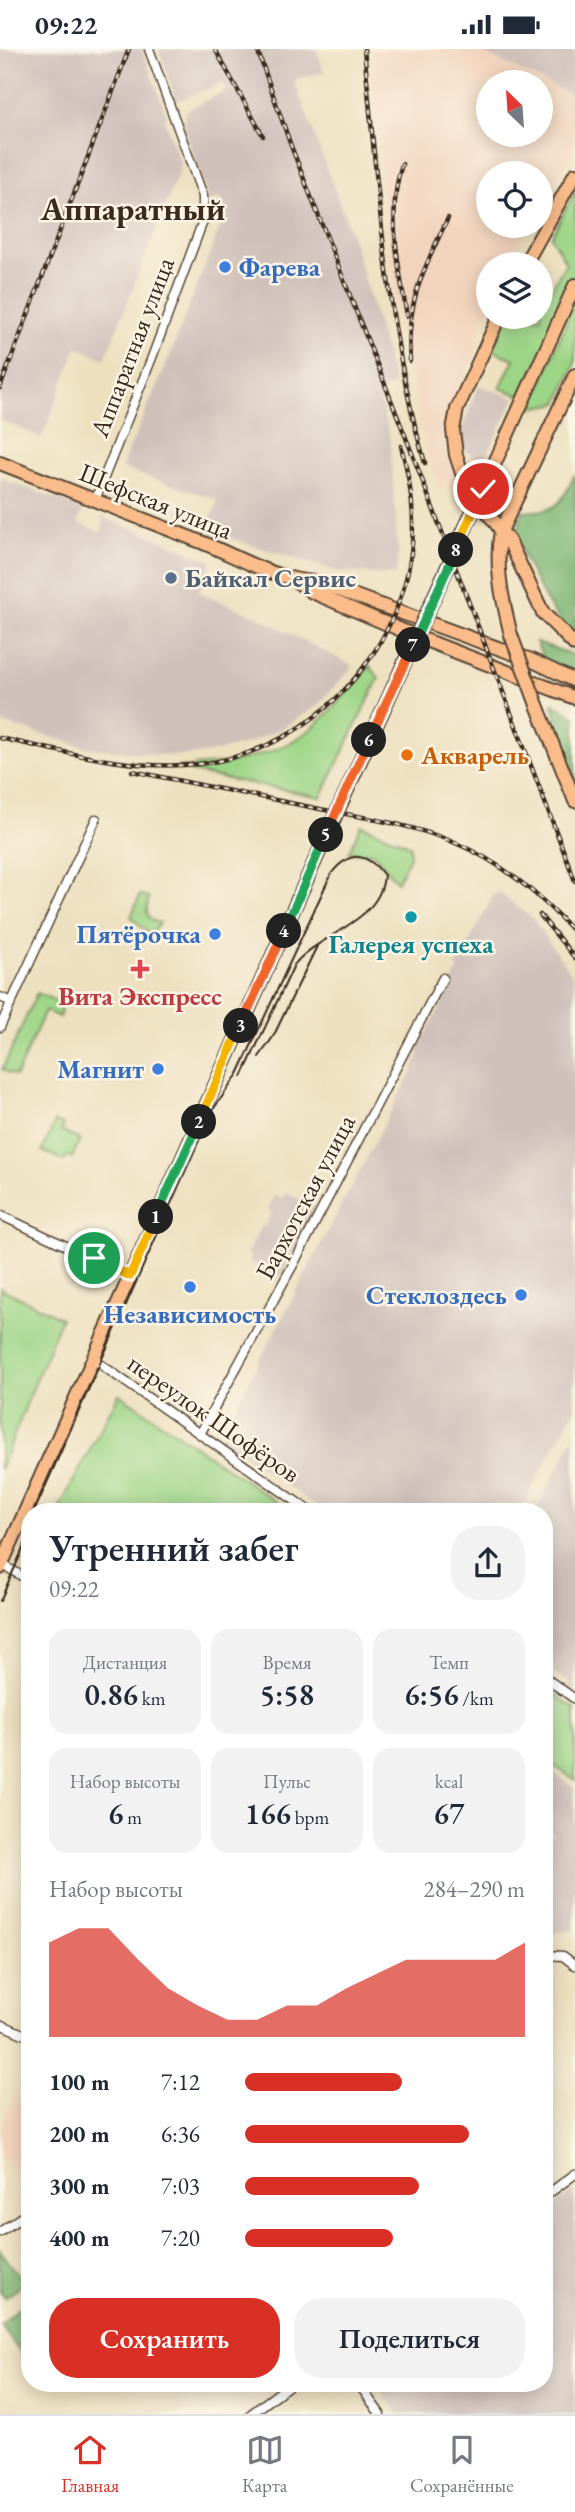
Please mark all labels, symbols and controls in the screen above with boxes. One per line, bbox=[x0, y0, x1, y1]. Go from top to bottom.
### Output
text: 09:22 bbox=[35, 8, 97, 42]
north arrow bbox=[476, 70, 553, 147]
map controls bbox=[476, 70, 553, 329]
button: locate bbox=[476, 161, 553, 238]
district label: Аппаратный bbox=[40, 187, 225, 230]
place label: Фарева bbox=[239, 250, 321, 284]
street label: Аппаратная улица bbox=[82, 252, 182, 443]
button: layers bbox=[476, 252, 553, 329]
marker: Фарева bbox=[217, 259, 233, 275]
street label: Шефская улица bbox=[74, 455, 238, 547]
pin bbox=[453, 459, 513, 519]
icon: check bbox=[464, 470, 502, 508]
pin: 8 bbox=[438, 533, 474, 567]
text: 8 bbox=[450, 537, 461, 562]
place label: Байкал Сервис bbox=[185, 561, 356, 595]
marker: Байкал Сервис bbox=[163, 570, 179, 586]
pin: 7 bbox=[396, 627, 430, 663]
text: 7 bbox=[407, 632, 418, 657]
pin: 6 bbox=[352, 723, 386, 757]
text: 6 bbox=[363, 727, 374, 752]
place label: Акварель bbox=[420, 738, 529, 772]
marker: Акварель bbox=[399, 747, 415, 763]
pin: 5 bbox=[308, 817, 344, 853]
text: 5 bbox=[320, 822, 331, 847]
marker: Галерея успеха bbox=[403, 909, 419, 925]
pin: 4 bbox=[266, 913, 302, 949]
place label: Пятёрочка bbox=[77, 917, 202, 951]
text: 4 bbox=[278, 918, 289, 943]
marker: Пятёрочка bbox=[207, 926, 223, 942]
place label: Галерея успеха bbox=[328, 927, 494, 961]
marker: Вита Экспресс bbox=[132, 961, 148, 977]
place label: Вита Экспресс bbox=[58, 979, 222, 1013]
pin: 3 bbox=[224, 1009, 258, 1044]
text: 3 bbox=[235, 1013, 246, 1038]
place label: Магнит bbox=[57, 1052, 144, 1086]
marker: Магнит bbox=[150, 1061, 166, 1077]
pin: 2 bbox=[182, 1105, 216, 1139]
street label: Бархотская улица bbox=[247, 1108, 363, 1286]
text: 2 bbox=[193, 1109, 204, 1134]
pin: 1 bbox=[138, 1199, 174, 1235]
text: 1 bbox=[150, 1204, 161, 1229]
pin bbox=[64, 1228, 124, 1288]
icon: arrive bbox=[75, 1239, 113, 1277]
place label: Стеклоздесь bbox=[366, 1278, 507, 1312]
marker: Независимость bbox=[182, 1279, 198, 1295]
marker: Стеклоздесь bbox=[513, 1287, 529, 1303]
place label: Независимость bbox=[104, 1297, 276, 1331]
street label: переулок Шофёров bbox=[121, 1346, 307, 1490]
text: Утренний забег bbox=[49, 1523, 299, 1572]
button: share bbox=[451, 1526, 525, 1600]
text: 09:22 bbox=[49, 1574, 99, 1604]
text: Дистанция bbox=[83, 1650, 167, 1675]
text: Время bbox=[263, 1650, 311, 1675]
text: Темп bbox=[429, 1650, 469, 1675]
text: 0.86 bbox=[85, 1675, 138, 1714]
text: 5:58 bbox=[260, 1675, 314, 1714]
text: 6:56 bbox=[404, 1675, 459, 1714]
text: km bbox=[138, 1686, 165, 1711]
text: /km bbox=[459, 1686, 494, 1711]
text: Набор высоты bbox=[70, 1769, 180, 1794]
text: Пульс bbox=[263, 1769, 311, 1794]
text: kcal bbox=[435, 1769, 463, 1794]
text: 6 bbox=[108, 1794, 123, 1833]
text: 166 bbox=[245, 1794, 291, 1833]
text: 67 bbox=[434, 1794, 464, 1833]
text: m bbox=[123, 1805, 142, 1830]
text: bpm bbox=[291, 1805, 329, 1830]
text: Набор высоты bbox=[49, 1874, 183, 1904]
text: 284–290 m bbox=[424, 1874, 525, 1904]
text: 100 m bbox=[49, 2067, 110, 2097]
text: 7:12 bbox=[161, 2067, 200, 2097]
text: 200 m bbox=[49, 2119, 110, 2149]
text: 6:36 bbox=[161, 2119, 200, 2149]
text: 300 m bbox=[49, 2171, 110, 2201]
text: 7:03 bbox=[161, 2171, 200, 2201]
text: 400 m bbox=[49, 2223, 110, 2253]
text: 7:20 bbox=[161, 2223, 200, 2253]
button: Сохранить bbox=[49, 2298, 280, 2378]
button: Поделиться bbox=[294, 2298, 525, 2378]
tab: Главная bbox=[61, 2431, 119, 2498]
tab: Карта bbox=[242, 2431, 287, 2498]
tab: Сохранённые bbox=[410, 2431, 514, 2498]

